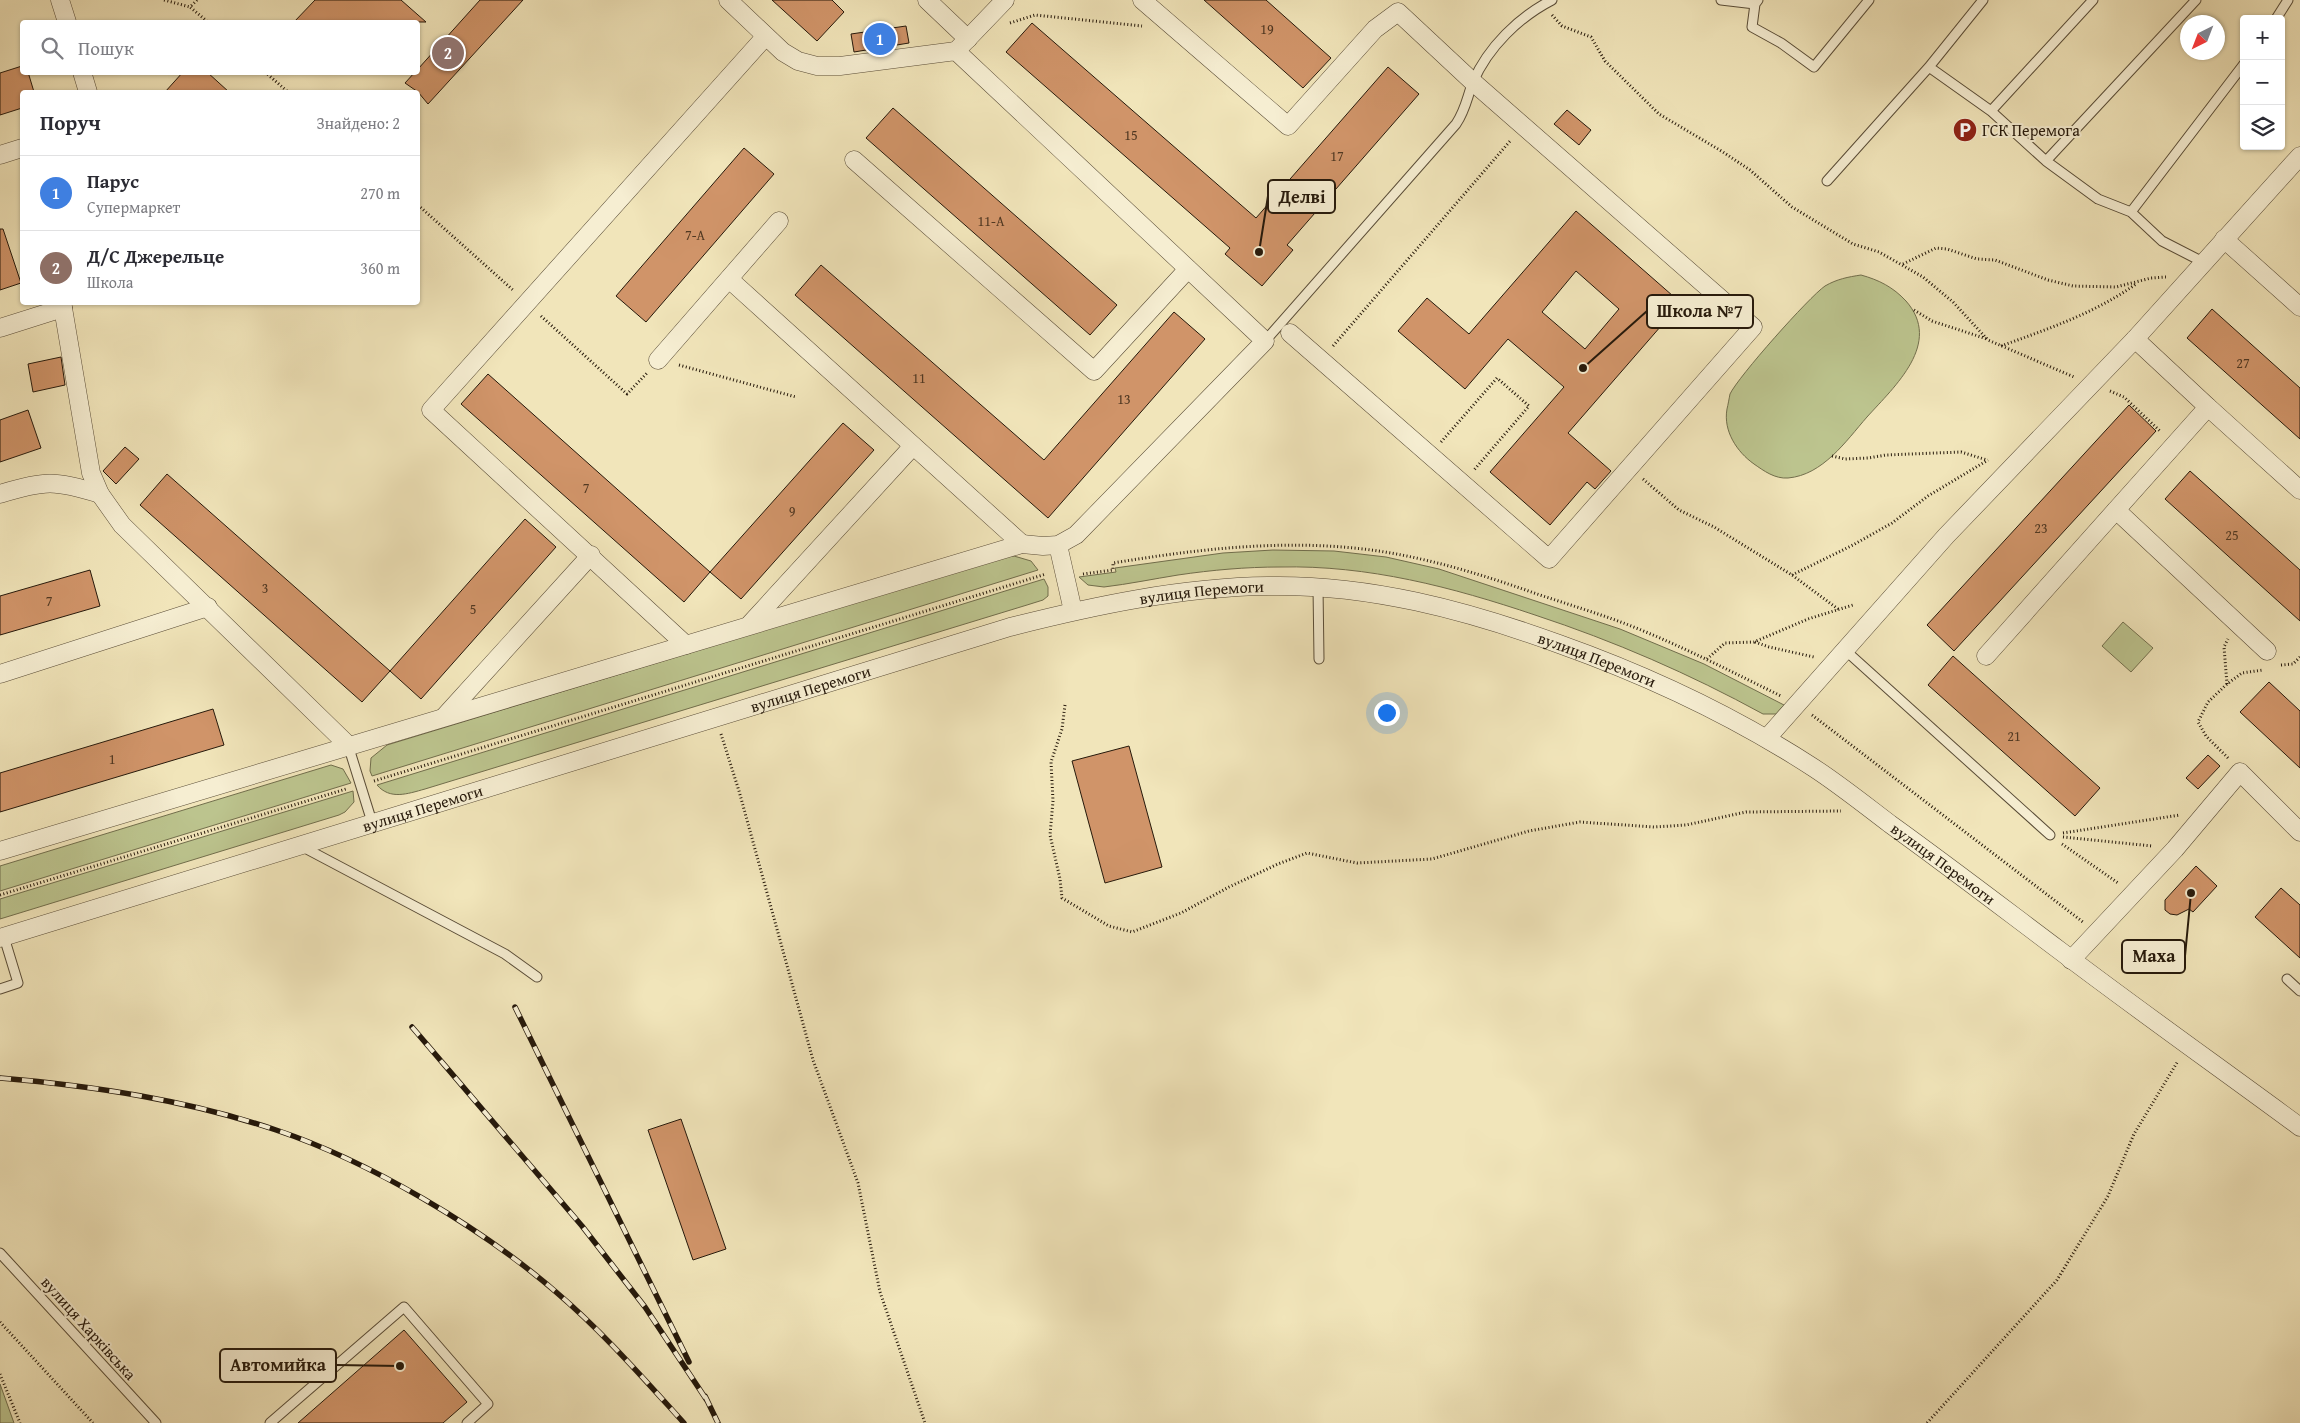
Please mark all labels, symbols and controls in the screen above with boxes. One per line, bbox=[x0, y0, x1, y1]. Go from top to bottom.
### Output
north arrow bbox=[2180, 15, 2225, 60]
map controls bbox=[2240, 15, 2285, 150]
button: + bbox=[2240, 15, 2285, 60]
house number: 19 bbox=[1260, 19, 1274, 39]
search box bbox=[20, 20, 420, 75]
pin: 1 bbox=[864, 20, 896, 58]
icon: search bbox=[38, 34, 66, 62]
text: Пошук bbox=[78, 34, 134, 62]
pin: 2 bbox=[432, 34, 464, 72]
button: − bbox=[2240, 60, 2285, 105]
button: layers bbox=[2240, 105, 2285, 150]
text: Поруч bbox=[40, 107, 101, 138]
text: Знайдено: 2 bbox=[317, 111, 400, 135]
parking icon: ГСК Перемога bbox=[1952, 117, 1978, 143]
place label: ГСК Перемога bbox=[1982, 118, 2080, 142]
house number: 15 bbox=[1124, 125, 1138, 145]
house number: 17 bbox=[1330, 146, 1344, 166]
text: Парус bbox=[87, 167, 139, 195]
callout: Делві bbox=[1268, 180, 1335, 213]
text: 1 bbox=[52, 181, 60, 205]
text: 270 m bbox=[360, 181, 400, 205]
text: Делві bbox=[1278, 183, 1326, 210]
text: Супермаркет bbox=[87, 195, 180, 219]
house number: 11-А bbox=[978, 211, 1005, 231]
house number: 7-А bbox=[685, 225, 706, 245]
text: Д/С Джерельце bbox=[87, 242, 224, 270]
text: 2 bbox=[52, 256, 60, 280]
text: 360 m bbox=[360, 256, 400, 280]
text: Школа bbox=[87, 270, 133, 294]
callout: Школа №7 bbox=[1647, 295, 1753, 328]
text: Школа №7 bbox=[1657, 297, 1743, 324]
house number: 27 bbox=[2236, 353, 2250, 373]
house number: 11 bbox=[912, 368, 926, 388]
house number: 13 bbox=[1117, 389, 1131, 409]
house number: 7 bbox=[583, 478, 590, 498]
house number: 9 bbox=[789, 501, 796, 521]
house number: 23 bbox=[2034, 518, 2048, 538]
house number: 25 bbox=[2225, 525, 2239, 545]
street label: вулиця Перемоги bbox=[1138, 574, 1265, 610]
house number: 3 bbox=[262, 578, 268, 598]
house number: 7 bbox=[46, 591, 53, 611]
house number: 5 bbox=[470, 599, 476, 619]
street label: вулиця Перемоги bbox=[1535, 625, 1660, 693]
street label: вулиця Перемоги bbox=[747, 658, 874, 718]
your location bbox=[1374, 700, 1400, 726]
house number: 21 bbox=[2007, 726, 2021, 746]
house number: 1 bbox=[109, 749, 115, 769]
street label: вулиця Перемоги bbox=[359, 778, 486, 838]
street label: вулиця Перемоги bbox=[1886, 817, 2001, 911]
callout: Маха bbox=[2122, 940, 2185, 973]
text: Маха bbox=[2132, 942, 2176, 969]
street label: вулиця Харківська bbox=[36, 1271, 142, 1386]
callout: Автомийка bbox=[220, 1349, 336, 1382]
text: Автомийка bbox=[230, 1351, 327, 1378]

